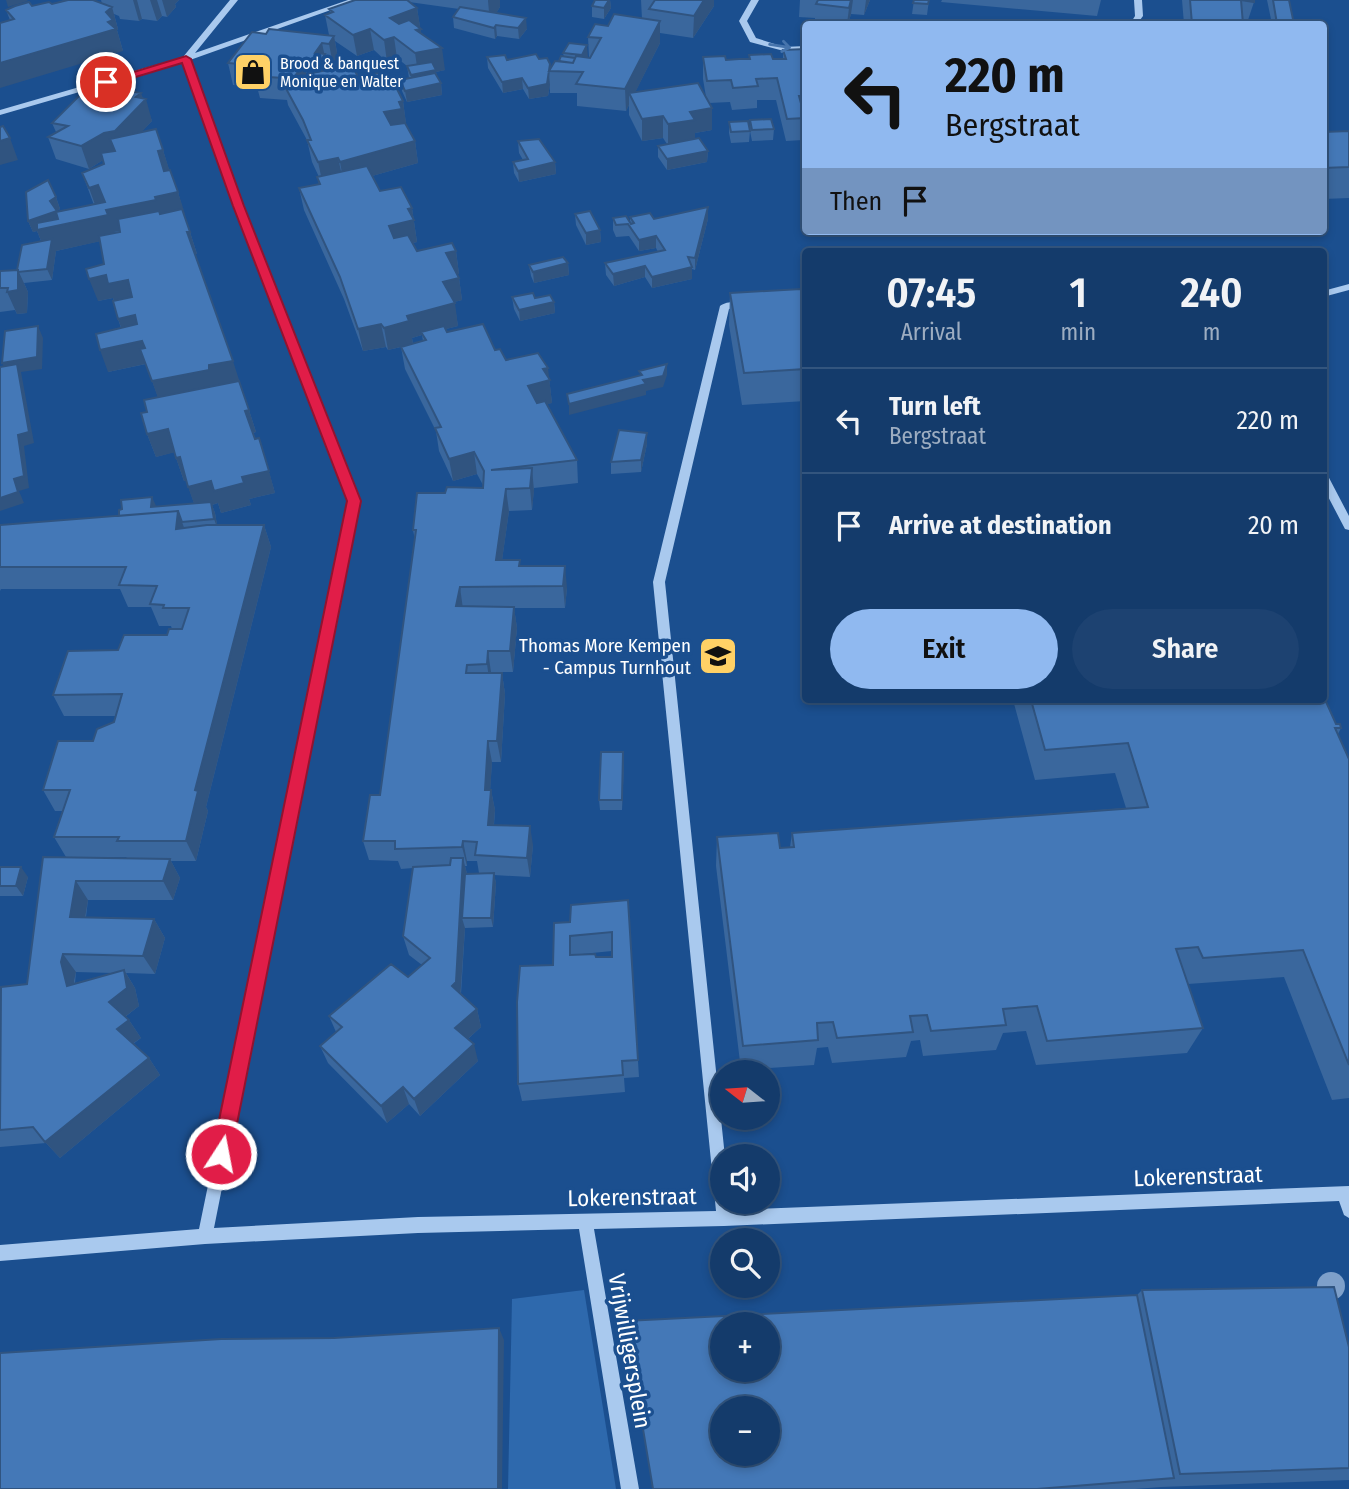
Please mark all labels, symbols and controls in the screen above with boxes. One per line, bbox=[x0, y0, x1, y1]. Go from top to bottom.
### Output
one-way arrow bbox=[768, 40, 791, 53]
text: 220 m bbox=[945, 46, 1065, 105]
icon: left bbox=[830, 49, 921, 140]
shop icon: Brood & banquest Monique en Walter bbox=[232, 51, 274, 93]
pin bbox=[76, 52, 136, 112]
place label: Brood & banquest Monique en Walter bbox=[280, 54, 403, 91]
icon: arrive bbox=[87, 63, 125, 101]
text: Bergstraat bbox=[945, 106, 1080, 144]
icon: arrive bbox=[896, 182, 934, 220]
text: Then bbox=[830, 186, 882, 217]
text: 07:45 bbox=[886, 268, 976, 318]
text: 1 bbox=[1070, 268, 1087, 318]
text: 240 bbox=[1180, 268, 1243, 318]
text: Arrival bbox=[901, 318, 962, 346]
text: min bbox=[1061, 318, 1096, 346]
text: m bbox=[1203, 318, 1220, 346]
text: Turn left bbox=[889, 391, 981, 422]
icon: left bbox=[830, 402, 868, 440]
text: 220 m bbox=[1236, 405, 1299, 436]
text: Bergstraat bbox=[889, 422, 986, 450]
icon: arrive bbox=[830, 507, 868, 545]
text: Arrive at destination bbox=[889, 510, 1112, 541]
text: 20 m bbox=[1248, 510, 1299, 541]
button: Exit bbox=[830, 609, 1058, 689]
button: Share bbox=[1072, 609, 1299, 689]
place label: Thomas More Kempen - Campus Turnhout bbox=[519, 634, 692, 679]
school or university icon: Thomas More Kempen - Campus Turnhout bbox=[697, 635, 739, 677]
north arrow bbox=[710, 1060, 780, 1130]
map controls bbox=[710, 1060, 780, 1466]
position arrow bbox=[184, 1117, 258, 1191]
button: sound bbox=[710, 1144, 780, 1214]
street label: Lokerenstraat bbox=[1133, 1160, 1263, 1192]
street label: Lokerenstraat bbox=[567, 1182, 697, 1212]
button: search bbox=[710, 1228, 780, 1298]
street label: Vrijwilligersplein bbox=[603, 1271, 657, 1431]
button: + bbox=[710, 1312, 780, 1382]
button: − bbox=[710, 1396, 780, 1466]

